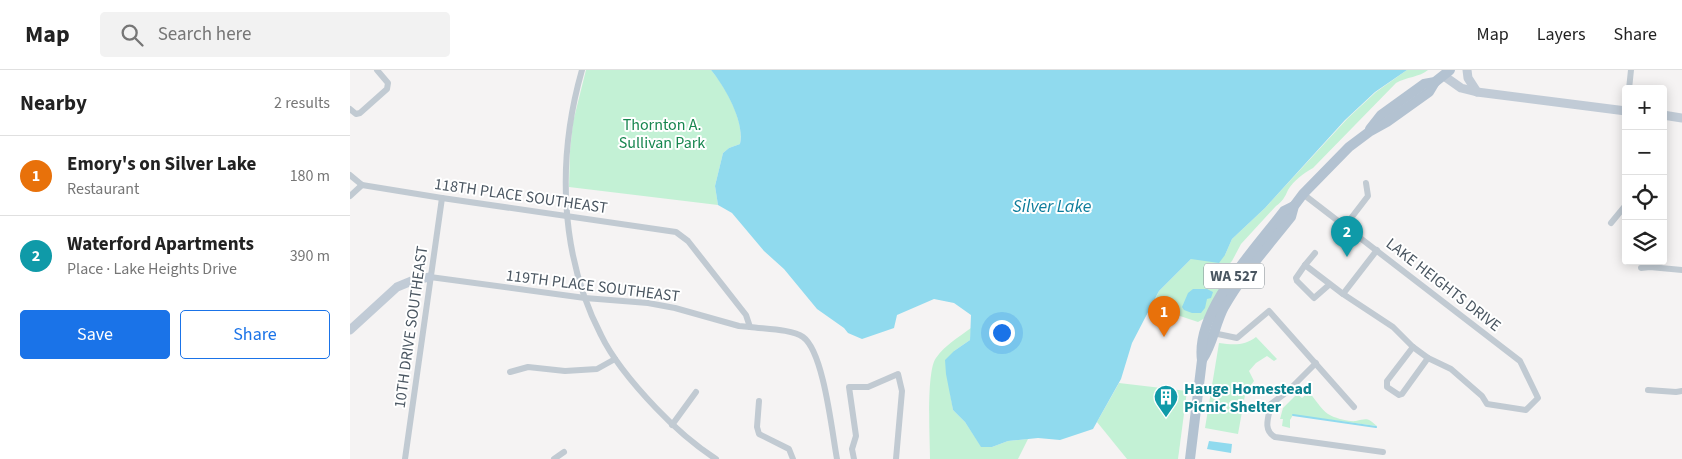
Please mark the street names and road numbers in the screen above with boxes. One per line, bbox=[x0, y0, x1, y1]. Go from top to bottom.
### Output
street label: 118TH PLACE SOUTHEAST bbox=[433, 173, 609, 219]
street label: LAKE HEIGHTS DRIVE bbox=[1381, 233, 1505, 337]
street label: 10TH DRIVE SOUTHEAST bbox=[389, 244, 433, 410]
street label: 119TH PLACE SOUTHEAST bbox=[505, 264, 681, 308]
road number: WA 527 bbox=[1204, 264, 1264, 288]

